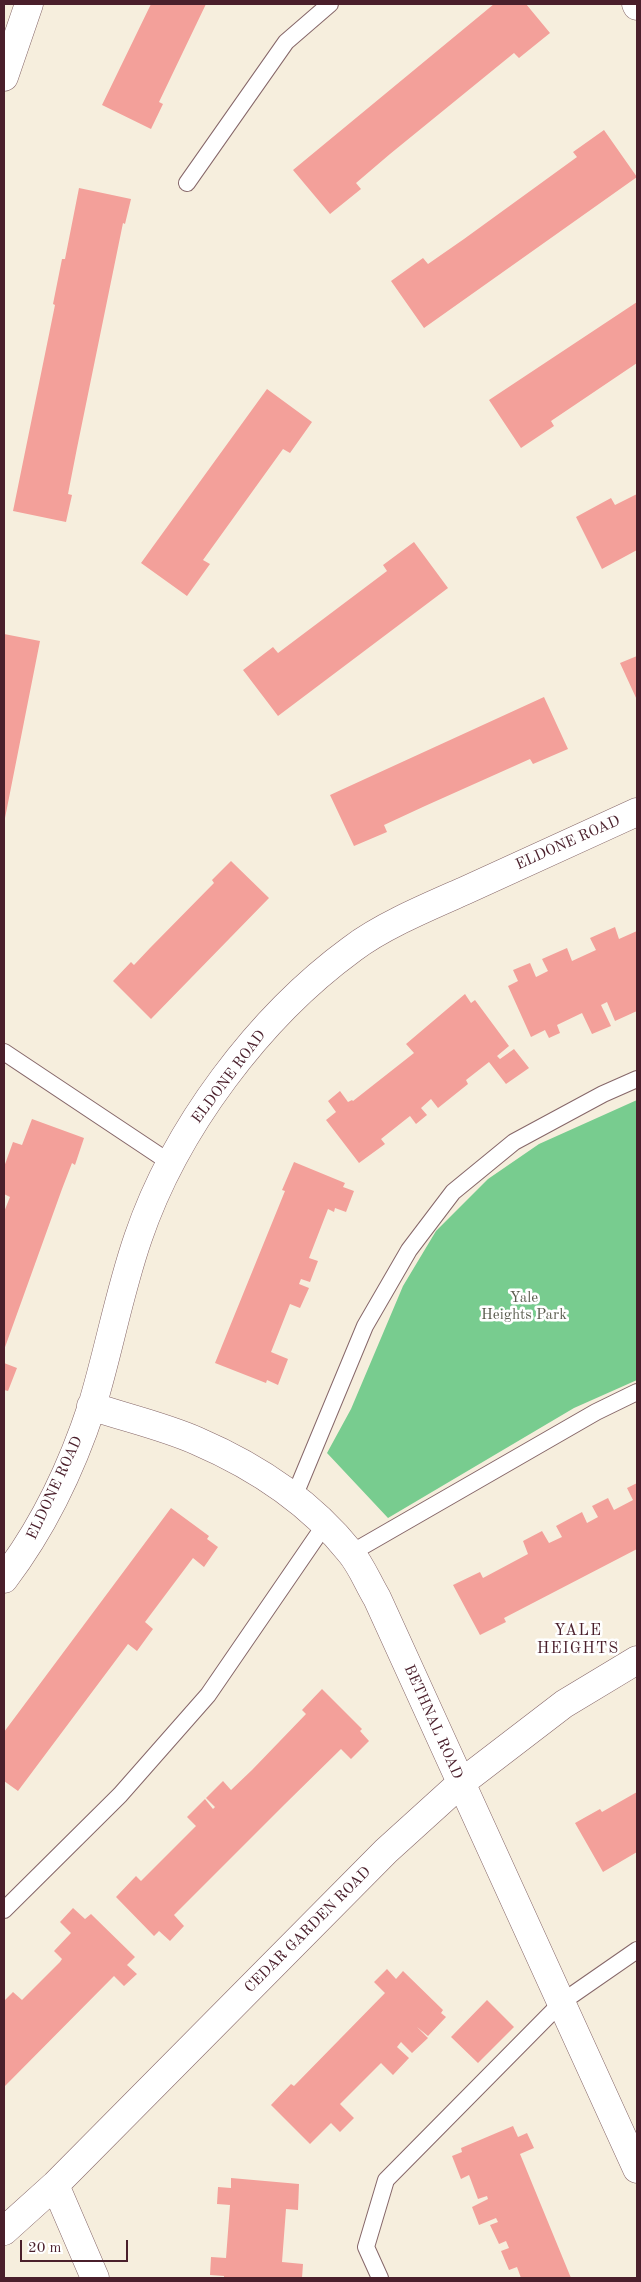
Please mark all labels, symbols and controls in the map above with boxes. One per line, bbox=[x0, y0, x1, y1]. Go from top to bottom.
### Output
street label: ELDONE ROAD bbox=[513, 812, 623, 874]
street label: ELDONE ROAD bbox=[188, 1027, 270, 1127]
park label: Yale Heights Park bbox=[481, 1289, 567, 1324]
street label: ELDONE ROAD bbox=[23, 1433, 87, 1543]
district label: YALE HEIGHTS bbox=[536, 1621, 620, 1659]
street label: BETHNAL ROAD bbox=[400, 1662, 466, 1782]
street label: CEDAR GARDEN ROAD bbox=[241, 1863, 375, 1997]
scale bar bbox=[22, 2230, 130, 2262]
text: 20 m bbox=[28, 2241, 62, 2256]

